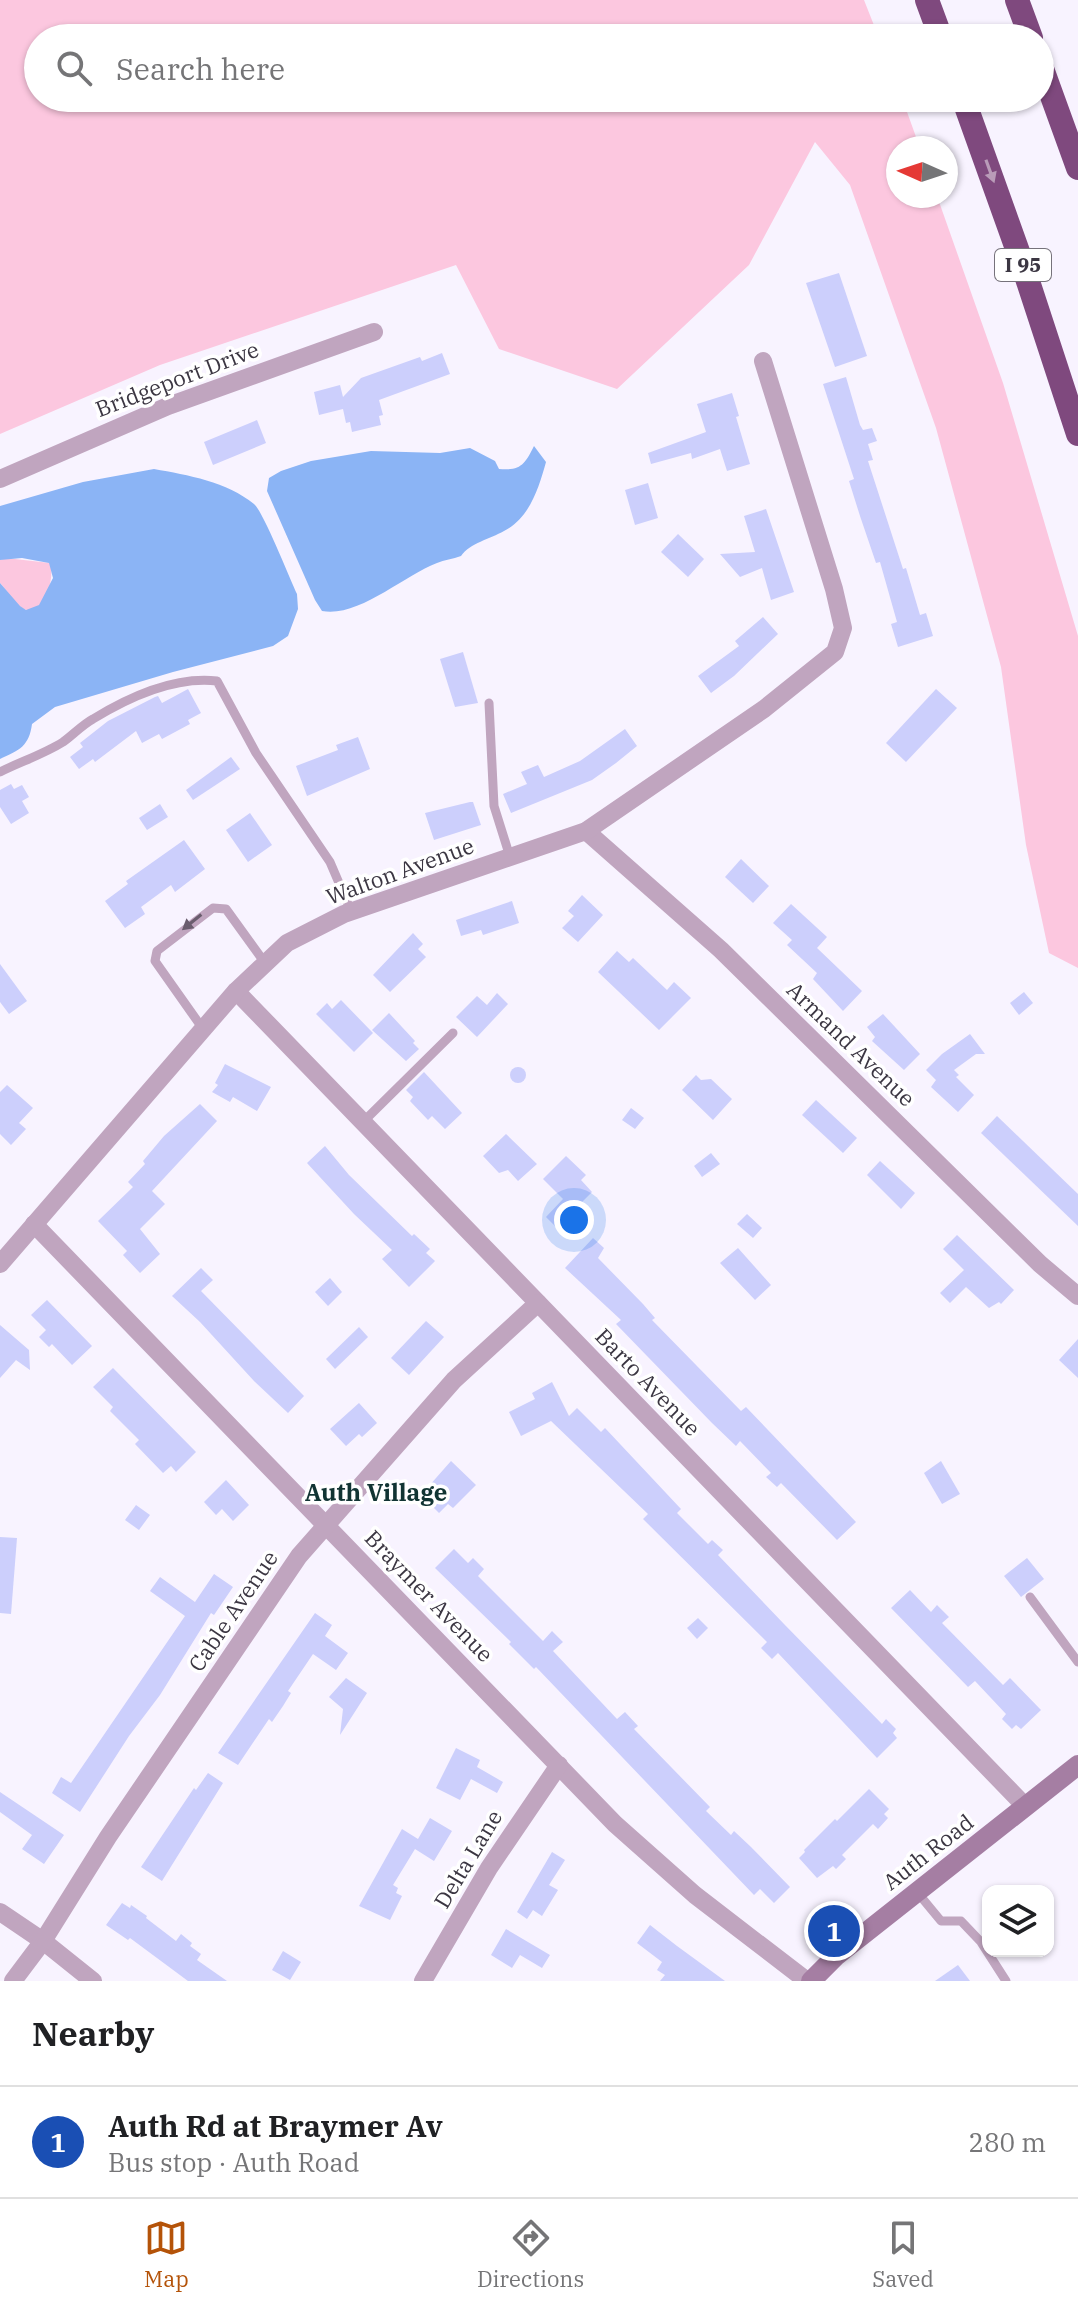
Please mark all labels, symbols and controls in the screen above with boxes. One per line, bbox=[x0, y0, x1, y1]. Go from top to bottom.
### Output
search box bbox=[24, 24, 1054, 112]
icon: search bbox=[52, 46, 96, 90]
text: Search here bbox=[116, 49, 285, 88]
north arrow bbox=[886, 136, 958, 208]
one-way arrow bbox=[984, 160, 996, 184]
road number: I 95 bbox=[995, 249, 1051, 281]
street label: Bridgeport Drive bbox=[91, 334, 263, 423]
street label: Walton Avenue bbox=[322, 830, 478, 911]
one-way arrow bbox=[182, 913, 202, 930]
street label: Armand Avenue bbox=[781, 975, 922, 1112]
your location bbox=[554, 1200, 594, 1240]
street label: Barto Avenue bbox=[590, 1321, 707, 1442]
district label: Auth Village bbox=[305, 1476, 447, 1508]
street label: Braymer Avenue bbox=[359, 1523, 500, 1668]
street label: Cable Avenue bbox=[181, 1545, 284, 1677]
street label: Delta Lane bbox=[427, 1804, 508, 1913]
street label: Auth Road bbox=[876, 1807, 979, 1896]
map controls bbox=[982, 1885, 1054, 1957]
button: layers bbox=[982, 1885, 1054, 1957]
pin: 1 bbox=[808, 1901, 860, 1961]
text: Nearby bbox=[32, 2011, 154, 2055]
text: Auth Rd at Braymer Av bbox=[108, 2106, 443, 2145]
text: 1 bbox=[50, 2125, 66, 2159]
text: 280 m bbox=[968, 2125, 1046, 2159]
text: Bus stop · Auth Road bbox=[108, 2145, 360, 2179]
tab: Map bbox=[144, 2216, 189, 2293]
tab: Directions bbox=[477, 2216, 584, 2293]
tab: Saved bbox=[872, 2216, 934, 2293]

